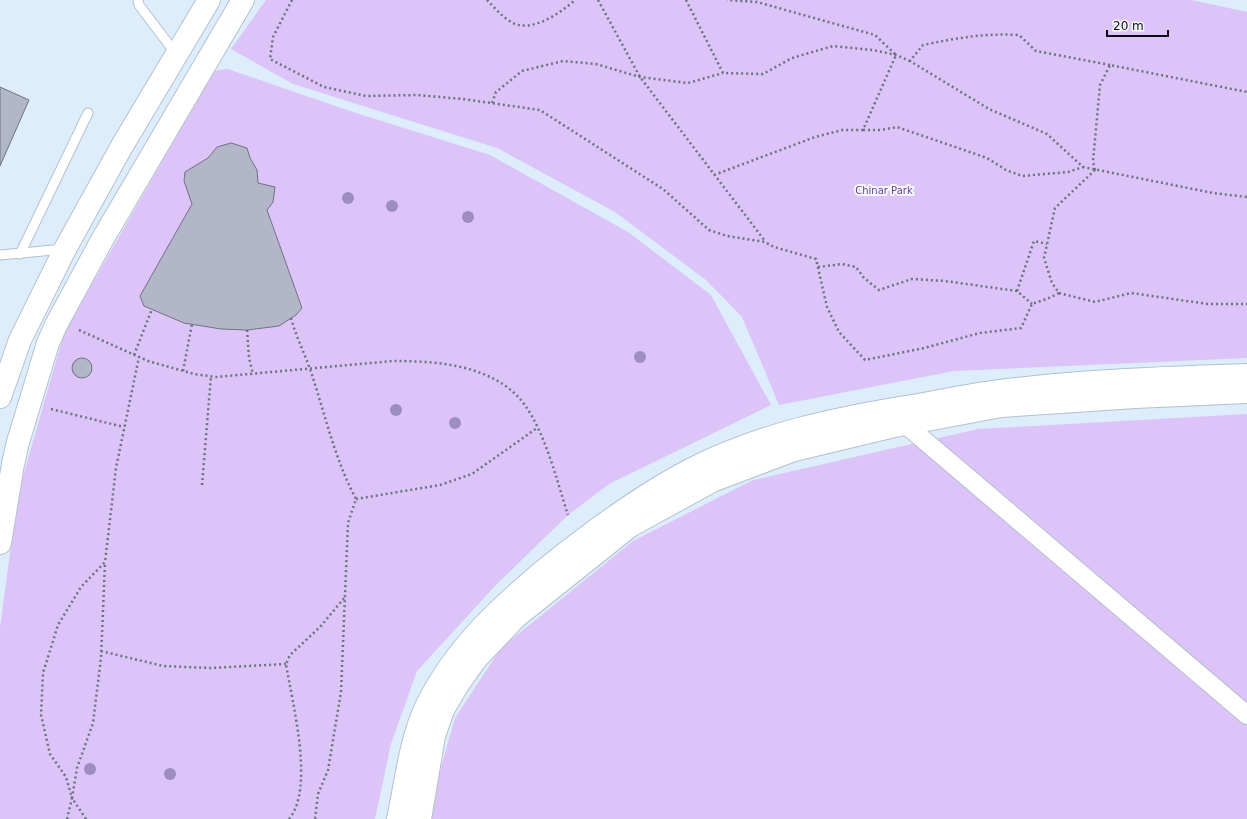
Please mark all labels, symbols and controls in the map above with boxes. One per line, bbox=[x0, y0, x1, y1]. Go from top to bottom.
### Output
scale bar bbox=[1107, 12, 1168, 38]
text: 20 m bbox=[1113, 19, 1144, 33]
park label: Chinar Park bbox=[855, 185, 913, 196]

